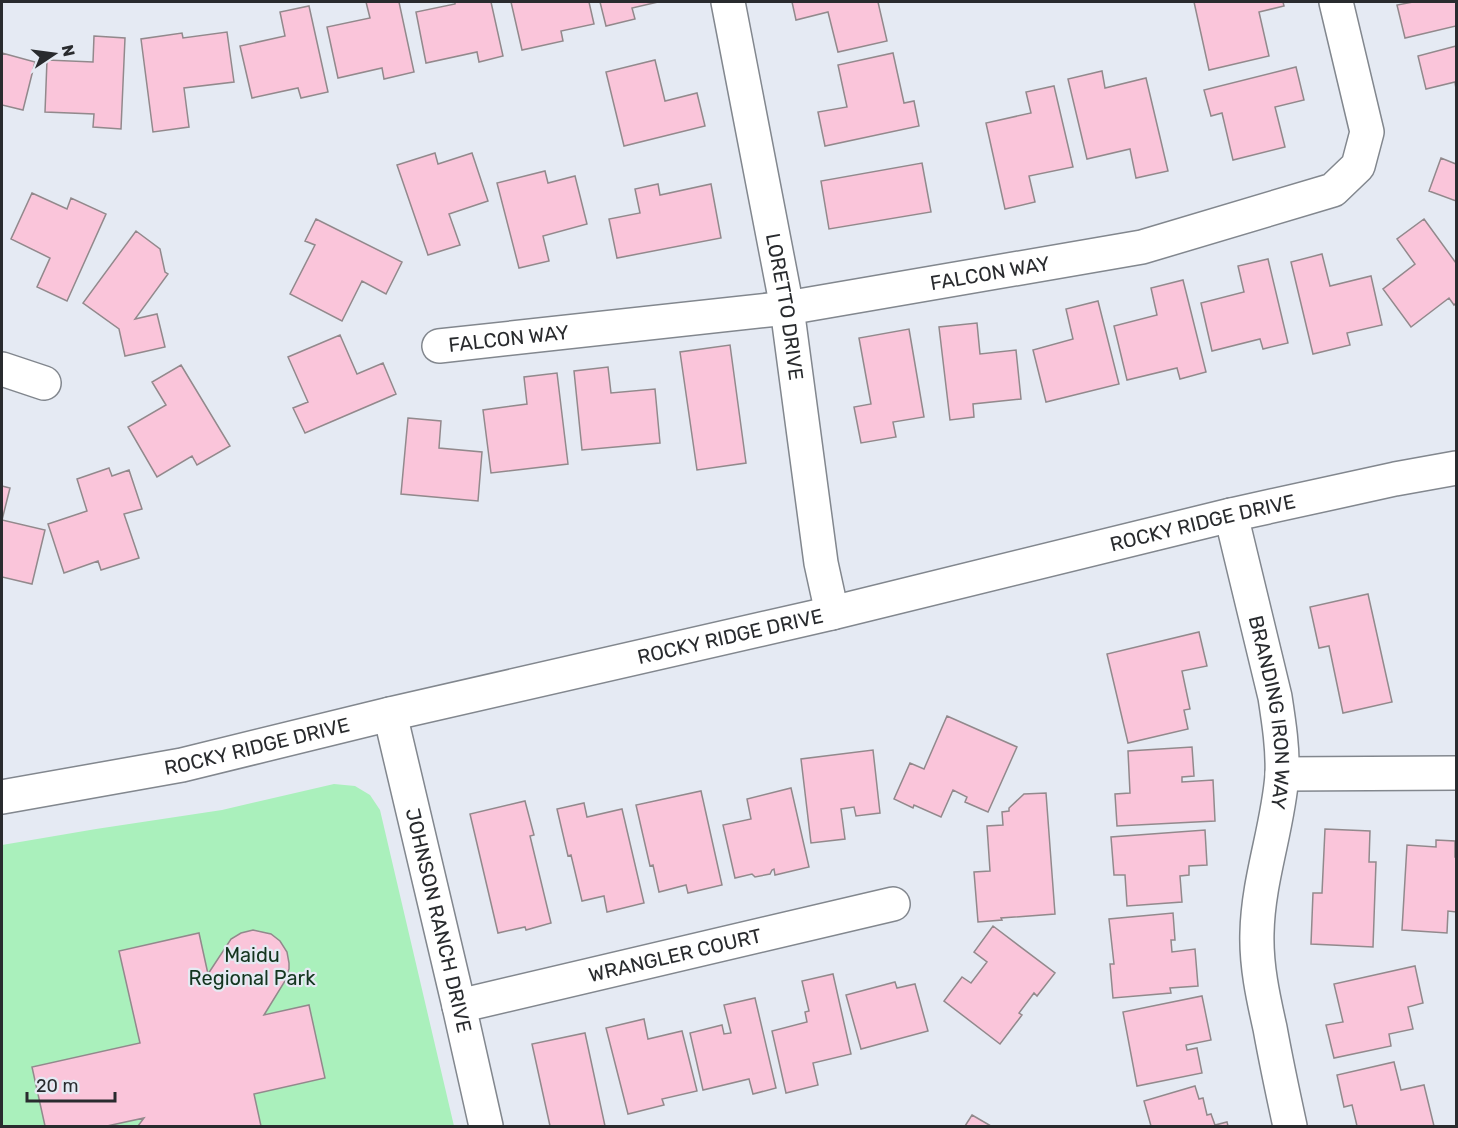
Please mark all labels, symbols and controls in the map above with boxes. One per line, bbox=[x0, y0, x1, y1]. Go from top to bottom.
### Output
north arrow bbox=[24, 24, 84, 84]
text: N bbox=[58, 43, 79, 58]
street label: LORETTO DRIVE bbox=[761, 231, 809, 382]
street label: FALCON WAY bbox=[928, 251, 1052, 295]
street label: FALCON WAY bbox=[447, 320, 570, 357]
street label: ROCKY RIDGE DRIVE bbox=[1108, 489, 1298, 556]
street label: ROCKY RIDGE DRIVE bbox=[635, 603, 825, 669]
street label: BRANDING IRON WAY bbox=[1244, 613, 1294, 811]
street label: ROCKY RIDGE DRIVE bbox=[162, 712, 352, 780]
street label: JOHNSON RANCH DRIVE bbox=[401, 806, 477, 1035]
street label: WRANGLER COURT bbox=[586, 923, 764, 987]
park label: Maidu Regional Park bbox=[189, 943, 316, 990]
scale bar bbox=[27, 1065, 116, 1103]
text: 20 m bbox=[36, 1075, 78, 1097]

